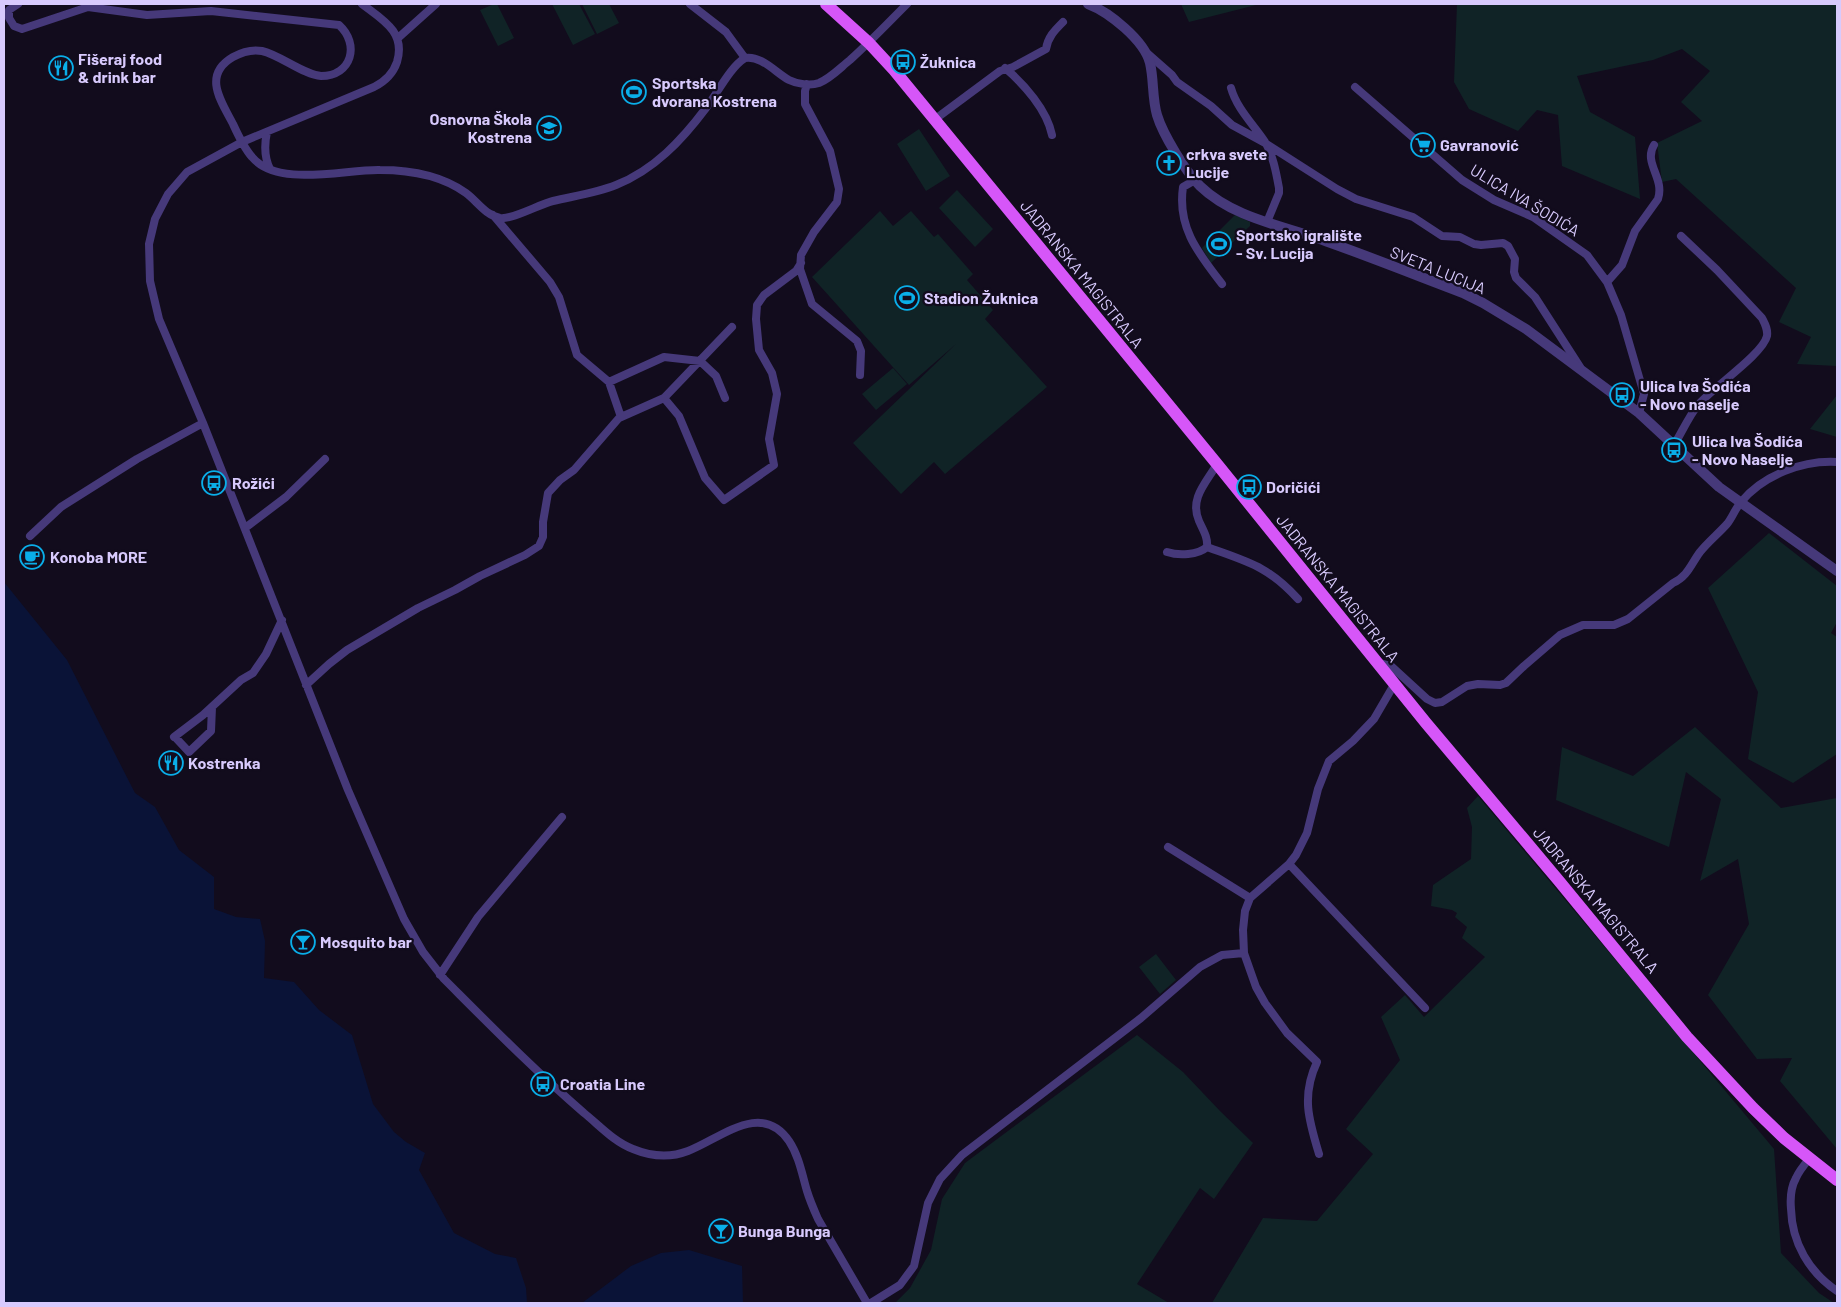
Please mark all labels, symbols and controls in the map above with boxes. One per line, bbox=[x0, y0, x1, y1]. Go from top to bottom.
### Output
place label: Fišeraj food & drink bar bbox=[78, 49, 162, 86]
bus stop icon: Žuknica bbox=[890, 49, 916, 75]
place label: Žuknica bbox=[920, 52, 976, 71]
restaurant icon: Fišeraj food & drink bar bbox=[48, 55, 74, 81]
place label: Sportska dvorana Kostrena bbox=[652, 73, 777, 110]
sports icon: Sportska dvorana Kostrena bbox=[621, 79, 647, 105]
place label: Osnovna Škola Kostrena bbox=[430, 109, 532, 146]
school or university icon: Osnovna Škola Kostrena bbox=[536, 115, 562, 141]
supermarket icon: Gavranović bbox=[1410, 132, 1436, 158]
place label: Gavranović bbox=[1440, 135, 1519, 154]
place label: crkva svete Lucije bbox=[1186, 144, 1268, 181]
church icon: crkva svete Lucije bbox=[1156, 150, 1182, 176]
street label: ULICA IVA ŠODIĆA bbox=[1467, 160, 1584, 240]
street label: JADRANSKA MAGISTRALA bbox=[1017, 196, 1148, 352]
place label: Sportsko igralište - Sv. Lucija bbox=[1236, 225, 1362, 262]
sports icon: Sportsko igralište - Sv. Lucija bbox=[1206, 231, 1232, 257]
street label: SVETA LUCIJA bbox=[1388, 242, 1489, 297]
sports icon: Stadion Žuknica bbox=[894, 285, 920, 311]
place label: Stadion Žuknica bbox=[924, 288, 1038, 307]
place label: Ulica Iva Šodića - Novo naselje bbox=[1640, 376, 1751, 413]
bus stop icon: Ulica Iva Šodića - Novo naselje bbox=[1609, 382, 1635, 408]
place label: Ulica Iva Šodića - Novo Naselje bbox=[1692, 431, 1803, 468]
bus stop icon: Ulica Iva Šodića - Novo Naselje bbox=[1661, 437, 1687, 463]
bus stop icon: Rožići bbox=[201, 470, 227, 496]
place label: Rožići bbox=[232, 473, 275, 492]
bus stop icon: Doričići bbox=[1236, 474, 1262, 500]
place label: Doričići bbox=[1266, 477, 1320, 496]
street label: JADRANSKA MAGISTRALA bbox=[1273, 510, 1404, 666]
cafe icon: Konoba MORE bbox=[19, 544, 45, 570]
place label: Konoba MORE bbox=[50, 547, 147, 566]
restaurant icon: Kostrenka bbox=[158, 750, 184, 776]
place label: Kostrenka bbox=[188, 753, 260, 772]
street label: JADRANSKA MAGISTRALA bbox=[1530, 823, 1663, 977]
bar icon: Mosquito bar bbox=[290, 929, 316, 955]
place label: Mosquito bar bbox=[320, 932, 412, 951]
bus stop icon: Croatia Line bbox=[530, 1071, 556, 1097]
place label: Croatia Line bbox=[560, 1074, 646, 1093]
bar icon: Bunga Bunga bbox=[708, 1218, 734, 1244]
place label: Bunga Bunga bbox=[738, 1221, 830, 1240]

